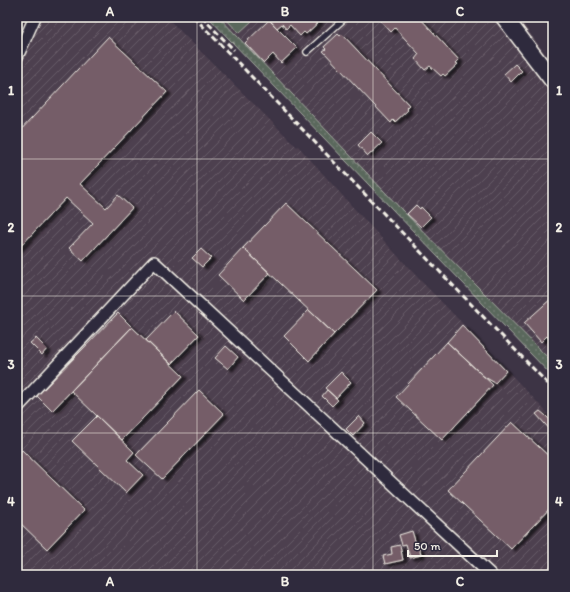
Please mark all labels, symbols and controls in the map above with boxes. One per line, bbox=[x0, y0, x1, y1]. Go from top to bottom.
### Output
text: A bbox=[105, 4, 115, 19]
text: B bbox=[281, 4, 290, 19]
text: C bbox=[456, 4, 465, 19]
text: 1 bbox=[8, 83, 14, 98]
text: 1 bbox=[556, 83, 562, 98]
text: 2 bbox=[8, 220, 15, 235]
text: 2 bbox=[556, 220, 563, 235]
text: 3 bbox=[7, 357, 15, 372]
text: 3 bbox=[555, 357, 563, 372]
text: 4 bbox=[7, 494, 15, 509]
text: 4 bbox=[555, 494, 563, 509]
scale bar bbox=[408, 532, 497, 558]
text: 50 m bbox=[414, 539, 440, 553]
text: A bbox=[105, 574, 115, 589]
text: B bbox=[281, 574, 290, 589]
text: C bbox=[456, 574, 465, 589]

